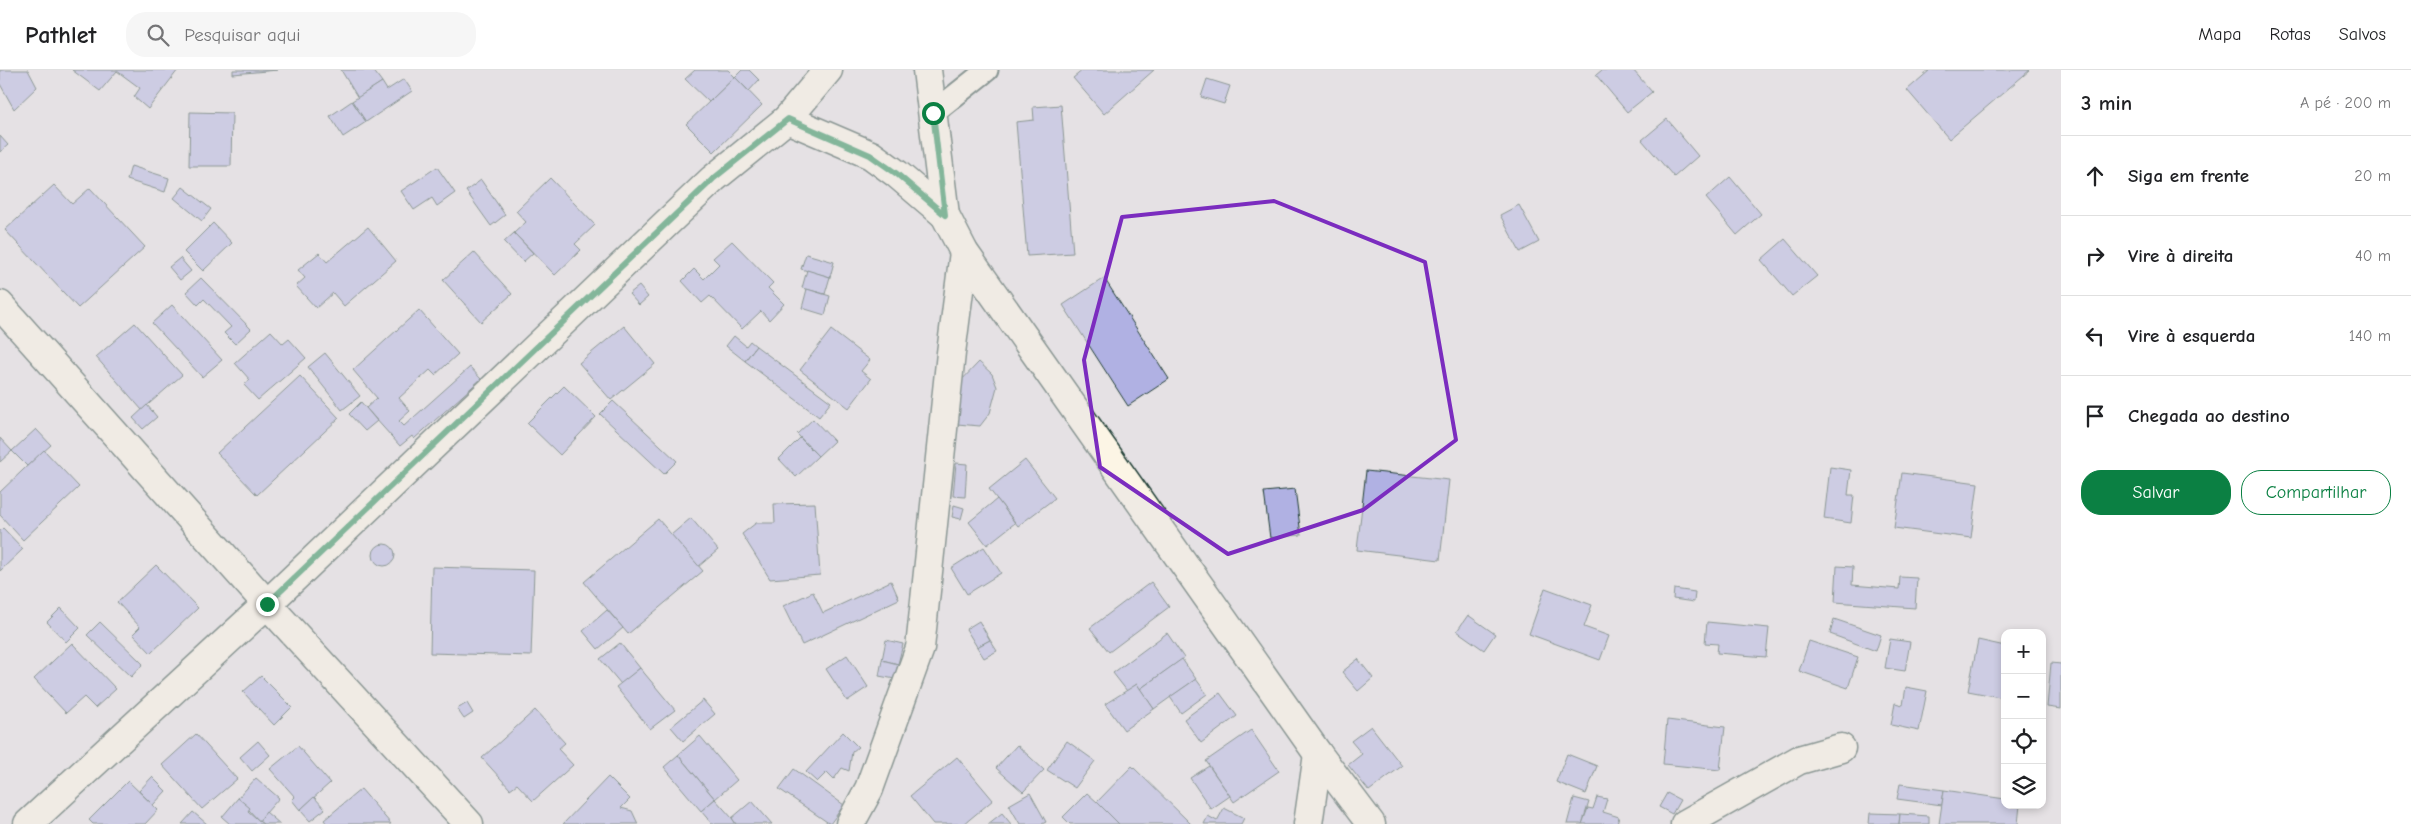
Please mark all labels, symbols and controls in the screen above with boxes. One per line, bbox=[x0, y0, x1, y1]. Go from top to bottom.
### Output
search box bbox=[126, 12, 476, 57]
text: Pathlet bbox=[25, 21, 96, 49]
icon: search bbox=[144, 21, 172, 49]
text: Pesquisar aqui bbox=[184, 24, 301, 46]
text: Mapa bbox=[2198, 24, 2242, 45]
text: Rotas bbox=[2270, 24, 2311, 45]
text: Salvos bbox=[2339, 24, 2386, 45]
text: 3 min bbox=[2081, 91, 2132, 115]
text: A pé · 200 m bbox=[2300, 94, 2391, 112]
route start bbox=[922, 102, 945, 125]
icon: ahead bbox=[2081, 162, 2109, 190]
text: Siga em frente bbox=[2128, 165, 2249, 187]
text: 20 m bbox=[2354, 167, 2391, 185]
icon: right bbox=[2081, 242, 2109, 270]
text: Vire à direita bbox=[2128, 245, 2233, 267]
text: 40 m bbox=[2355, 247, 2391, 265]
icon: left bbox=[2081, 322, 2109, 350]
text: Vire à esquerda bbox=[2128, 325, 2255, 347]
text: 140 m bbox=[2349, 327, 2391, 345]
icon: arrive bbox=[2081, 402, 2109, 430]
text: Chegada ao destino bbox=[2128, 405, 2290, 427]
button: Salvar bbox=[2081, 470, 2231, 515]
button: Compartilhar bbox=[2241, 470, 2391, 515]
route end bbox=[256, 593, 279, 616]
map controls bbox=[2001, 629, 2046, 809]
button: + bbox=[2001, 629, 2046, 674]
button: − bbox=[2001, 674, 2046, 719]
button: locate bbox=[2001, 719, 2046, 764]
button: layers bbox=[2001, 764, 2046, 809]

